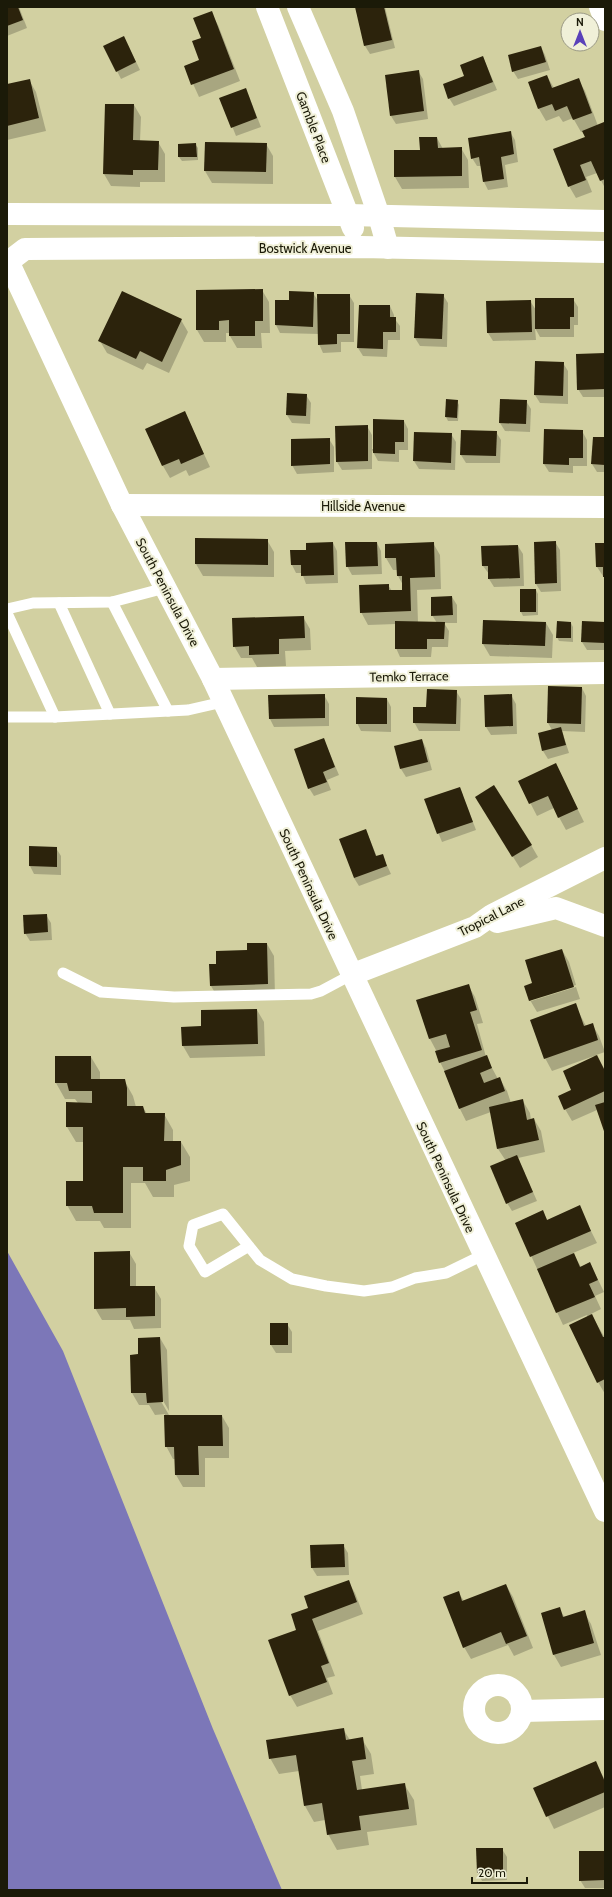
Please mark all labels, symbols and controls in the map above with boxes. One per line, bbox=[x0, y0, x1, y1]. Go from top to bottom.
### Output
north arrow bbox=[560, 12, 600, 52]
text: N bbox=[576, 15, 584, 29]
street label: Gamble Place bbox=[293, 89, 335, 165]
street label: Bostwick Avenue bbox=[259, 240, 352, 256]
street label: Hillside Avenue bbox=[321, 498, 405, 514]
street label: South Peninsula Drive bbox=[133, 535, 204, 649]
street label: Temko Terrace bbox=[369, 667, 449, 685]
street label: South Peninsula Drive bbox=[276, 826, 342, 942]
street label: Tropical Lane bbox=[455, 892, 527, 939]
street label: South Peninsula Drive bbox=[413, 1119, 479, 1235]
scale bar bbox=[472, 1859, 527, 1885]
text: 20 m bbox=[478, 1865, 506, 1880]

